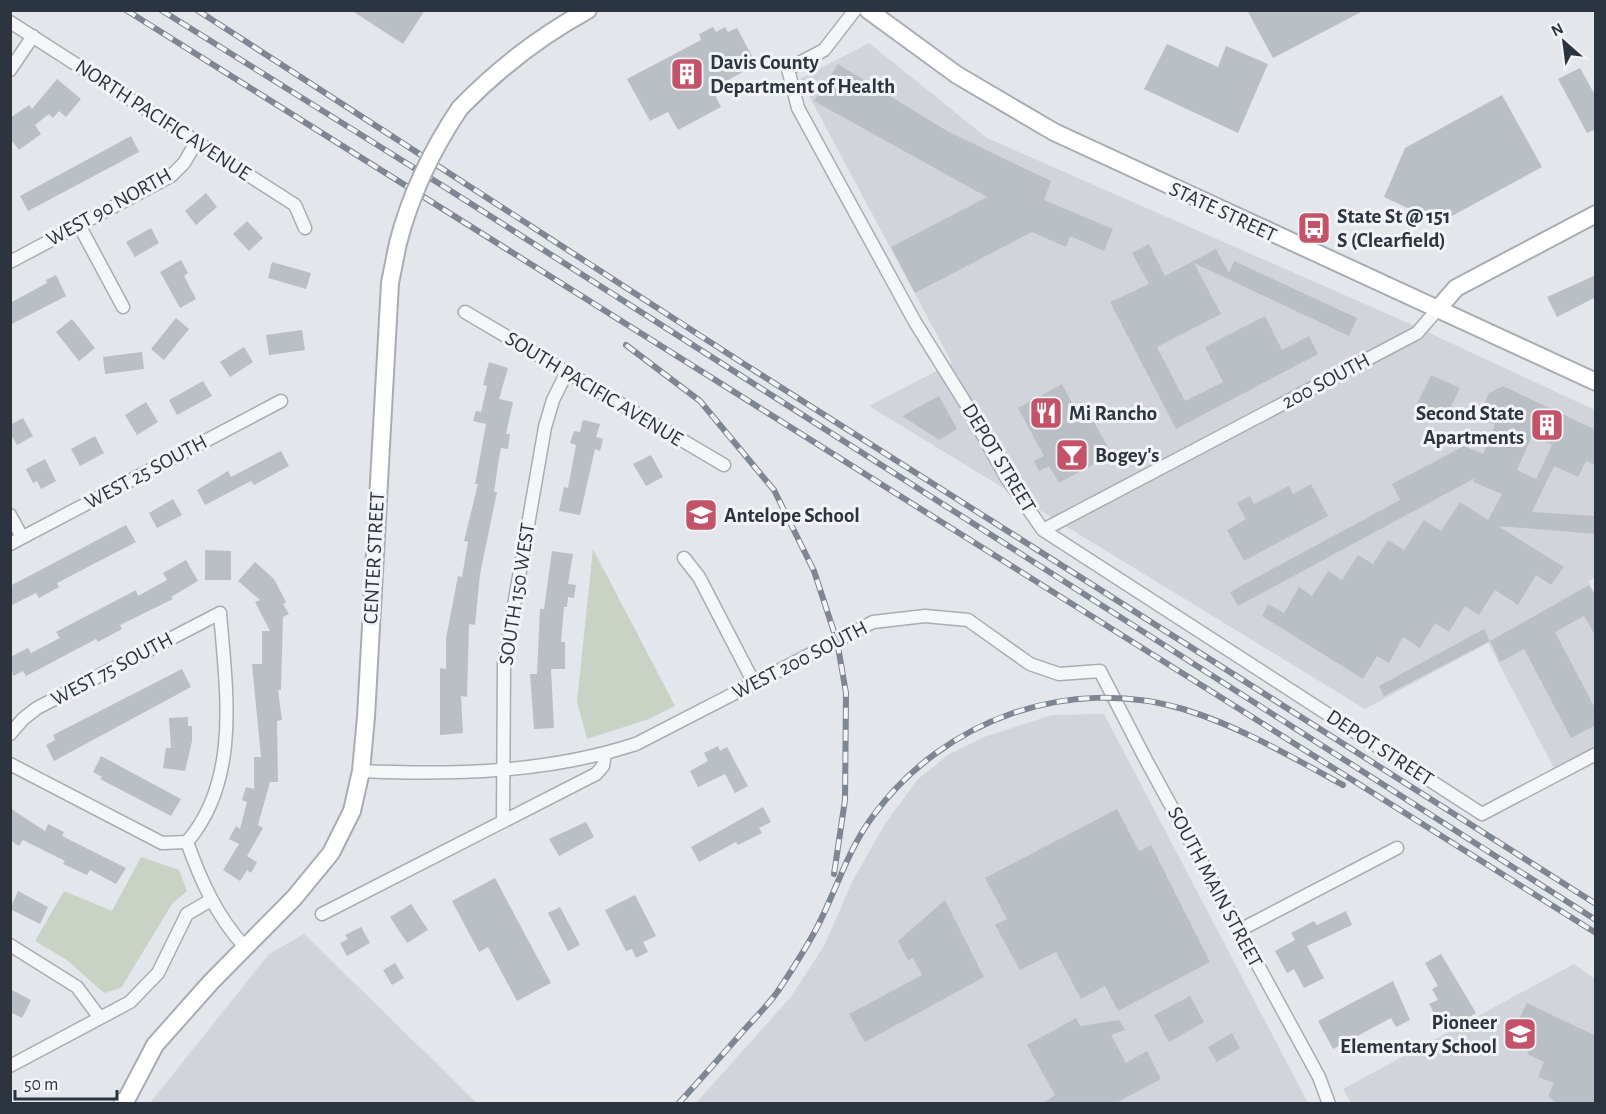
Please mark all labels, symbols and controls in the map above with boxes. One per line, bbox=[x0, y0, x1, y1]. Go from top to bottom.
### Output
north arrow bbox=[1534, 12, 1594, 72]
text: N bbox=[1549, 20, 1566, 39]
place label: Davis County Department of Health bbox=[710, 52, 895, 97]
street label: NORTH PACIFIC AVENUE bbox=[71, 55, 255, 185]
building icon: Davis County Department of Health bbox=[669, 56, 705, 92]
street label: WEST 90 NORTH bbox=[43, 164, 175, 250]
street label: STATE STREET bbox=[1166, 178, 1280, 246]
place label: State St @ 151 S (Clearfield) bbox=[1337, 206, 1451, 251]
bus stop icon: State St @ 151 S (Clearfield) bbox=[1296, 210, 1332, 246]
street label: SOUTH PACIFIC AVENUE bbox=[502, 328, 686, 450]
street label: 200 SOUTH bbox=[1279, 349, 1373, 413]
restaurant icon: Mi Rancho bbox=[1028, 395, 1064, 431]
street label: DEPOT STREET bbox=[958, 400, 1040, 516]
place label: Mi Rancho bbox=[1069, 403, 1157, 424]
place label: Second State Apartments bbox=[1416, 403, 1524, 448]
building icon: Second State Apartments bbox=[1529, 407, 1565, 443]
street label: WEST 25 SOUTH bbox=[81, 431, 211, 513]
bar icon: Bogey's bbox=[1054, 437, 1090, 473]
place label: Bogey's bbox=[1095, 445, 1159, 466]
street label: CENTER STREET bbox=[360, 491, 388, 625]
school or university icon: Antelope School bbox=[683, 497, 719, 533]
place label: Antelope School bbox=[724, 505, 860, 526]
street label: SOUTH 150 WEST bbox=[495, 521, 539, 667]
street label: WEST 200 SOUTH bbox=[729, 617, 871, 703]
street label: WEST 75 SOUTH bbox=[48, 628, 176, 710]
street label: DEPOT STREET bbox=[1323, 706, 1437, 790]
street label: SOUTH MAIN STREET bbox=[1164, 803, 1266, 971]
place label: Pioneer Elementary School bbox=[1340, 1012, 1498, 1057]
school or university icon: Pioneer Elementary School bbox=[1502, 1016, 1538, 1052]
scale bar bbox=[15, 1063, 117, 1101]
text: 50 m bbox=[24, 1076, 58, 1094]

